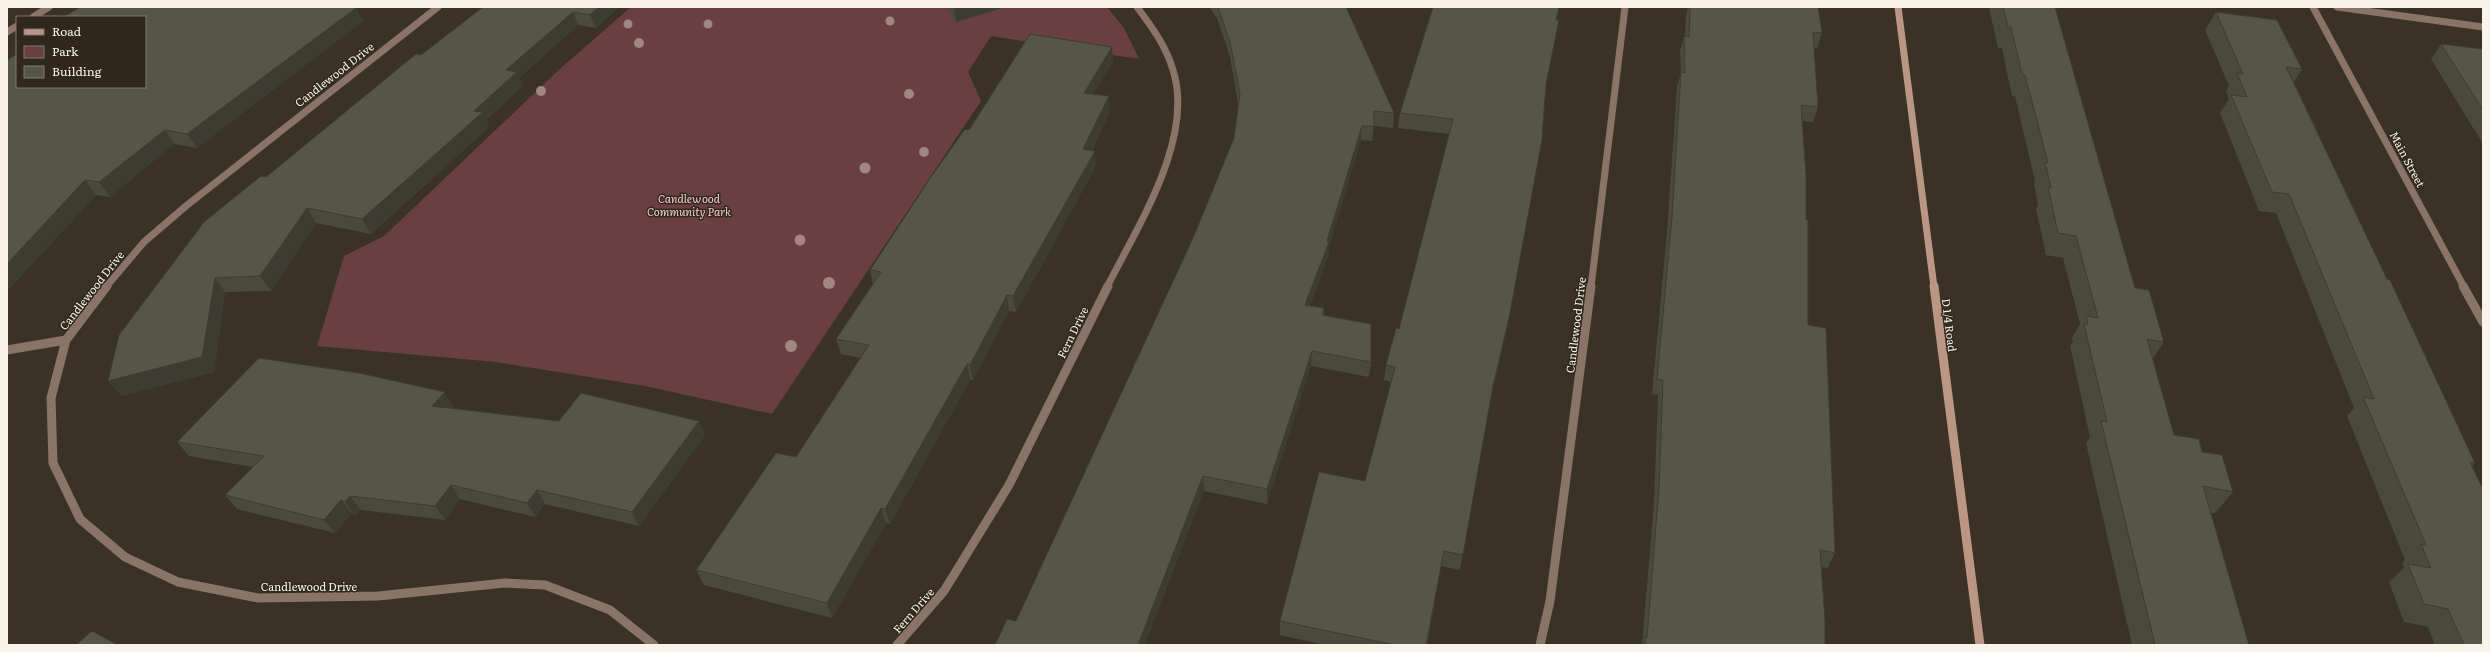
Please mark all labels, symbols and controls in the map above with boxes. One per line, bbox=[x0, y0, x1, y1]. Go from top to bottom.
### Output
legend bbox=[16, 16, 146, 88]
text: Road bbox=[52, 22, 82, 40]
street label: Candlewood Drive bbox=[291, 38, 377, 110]
text: Park bbox=[52, 42, 79, 60]
text: Building bbox=[52, 62, 102, 80]
street label: Main Street bbox=[2387, 128, 2430, 190]
park label: Candlewood Community Park bbox=[647, 190, 731, 219]
street label: Candlewood Drive bbox=[55, 247, 127, 333]
street label: Candlewood Drive bbox=[1561, 276, 1589, 374]
street label: D 1/4 Road bbox=[1939, 297, 1961, 353]
street label: Fern Drive bbox=[1053, 303, 1091, 360]
street label: Candlewood Drive bbox=[261, 578, 358, 594]
street label: Fern Drive bbox=[889, 584, 937, 636]

